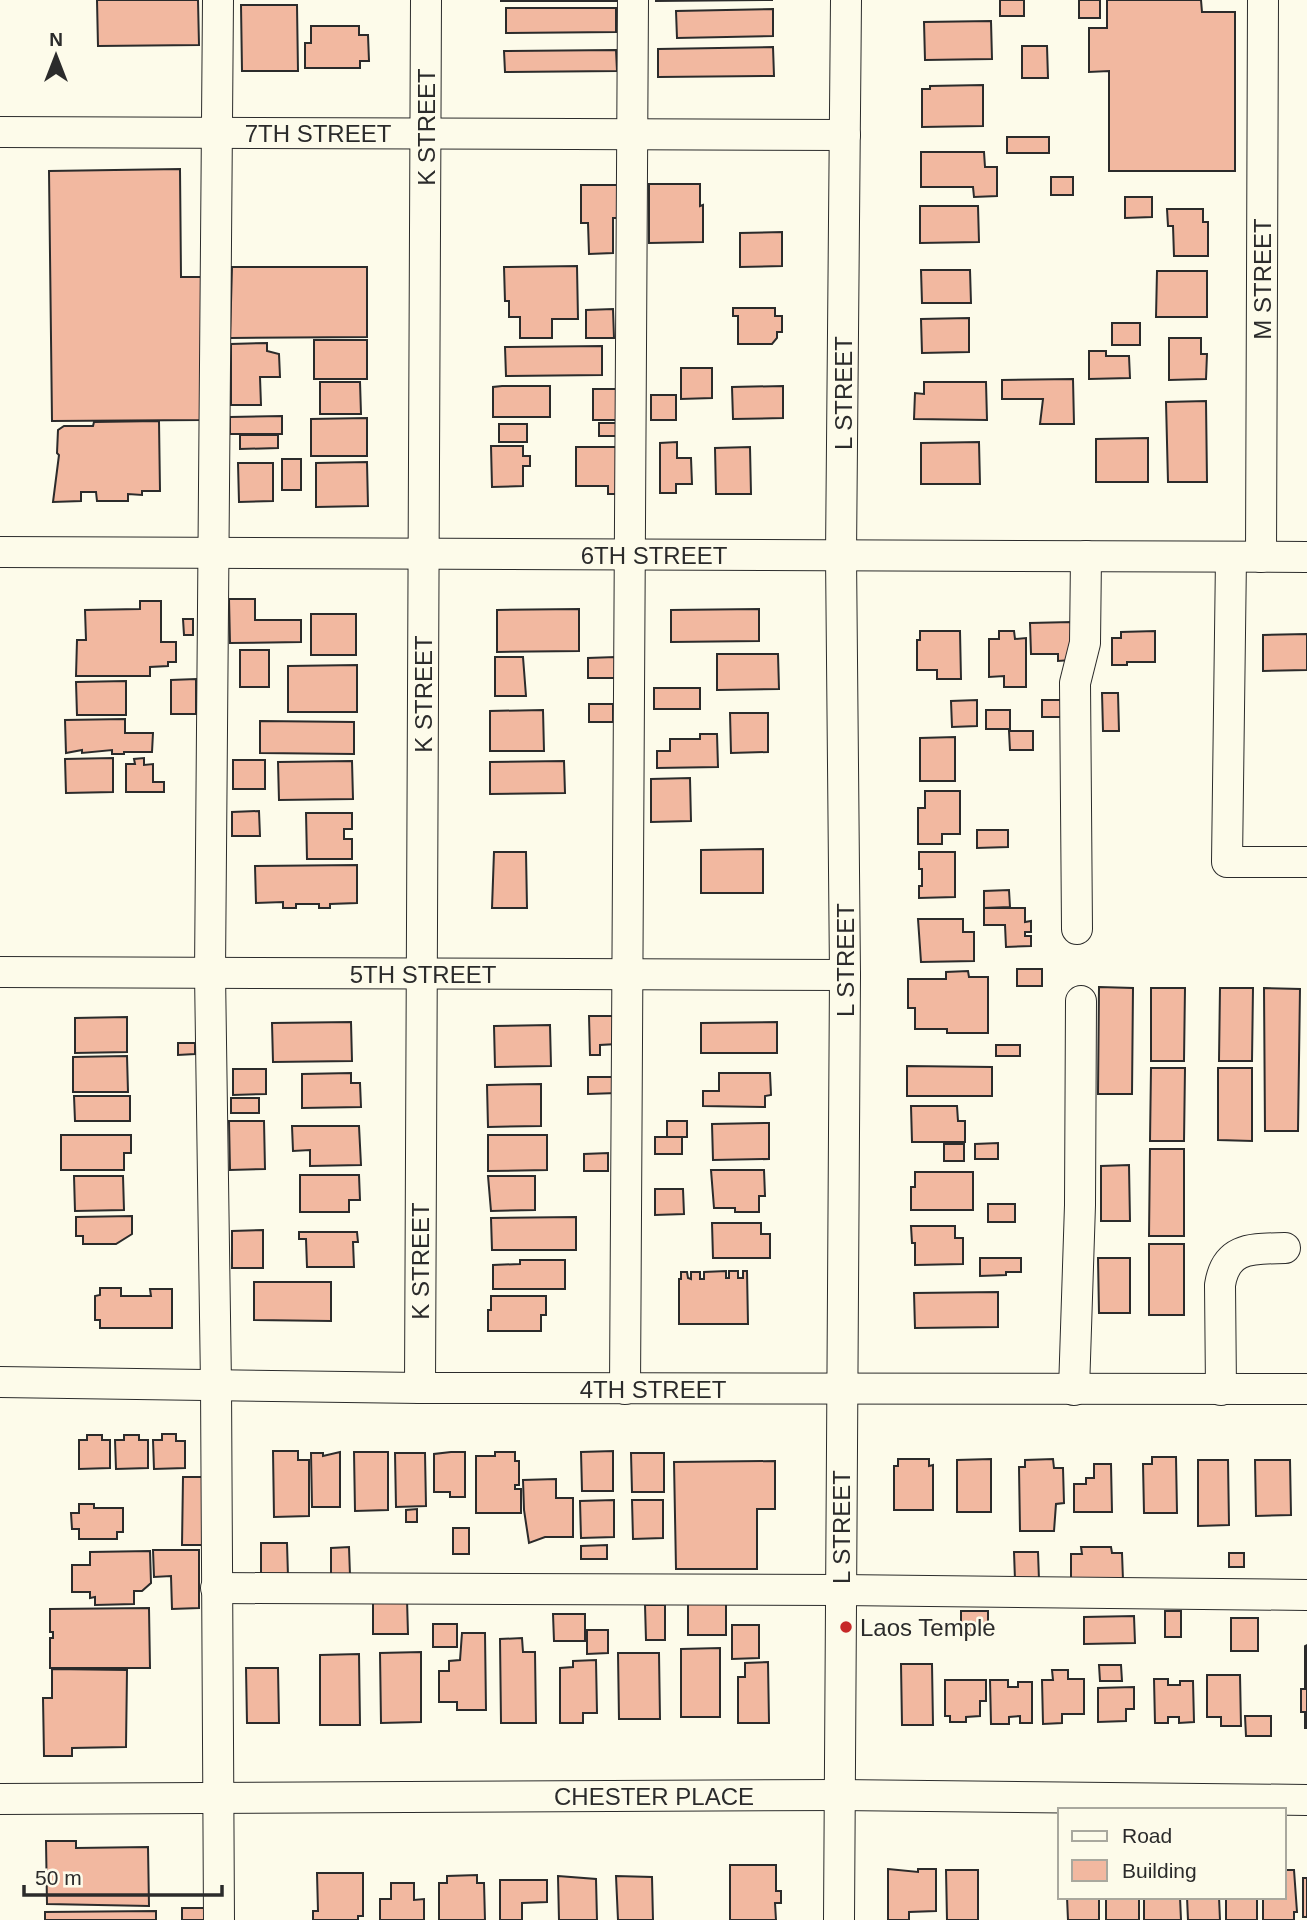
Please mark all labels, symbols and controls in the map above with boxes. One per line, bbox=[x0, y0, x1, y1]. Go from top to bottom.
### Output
north arrow bbox=[21, 21, 91, 91]
text: N bbox=[49, 29, 63, 50]
street label: K STREET bbox=[413, 68, 440, 186]
street label: 7TH STREET bbox=[245, 120, 392, 147]
street label: M STREET bbox=[1249, 218, 1276, 340]
street label: L STREET bbox=[830, 336, 857, 450]
street label: 6TH STREET bbox=[581, 542, 728, 569]
street label: K STREET bbox=[410, 635, 437, 753]
street label: L STREET bbox=[832, 903, 859, 1017]
street label: 5TH STREET bbox=[350, 961, 497, 988]
street label: K STREET bbox=[407, 1202, 434, 1320]
street label: 4TH STREET bbox=[580, 1376, 727, 1403]
street label: L STREET bbox=[828, 1470, 855, 1584]
place label: Laos Temple bbox=[860, 1614, 996, 1641]
marker: Laos Temple bbox=[838, 1619, 854, 1635]
street label: CHESTER PLACE bbox=[554, 1783, 754, 1810]
legend bbox=[1058, 1808, 1286, 1899]
text: Road bbox=[1122, 1824, 1172, 1847]
scale bar bbox=[24, 1854, 222, 1898]
text: Building bbox=[1122, 1859, 1197, 1882]
text: 50 m bbox=[35, 1866, 82, 1889]

